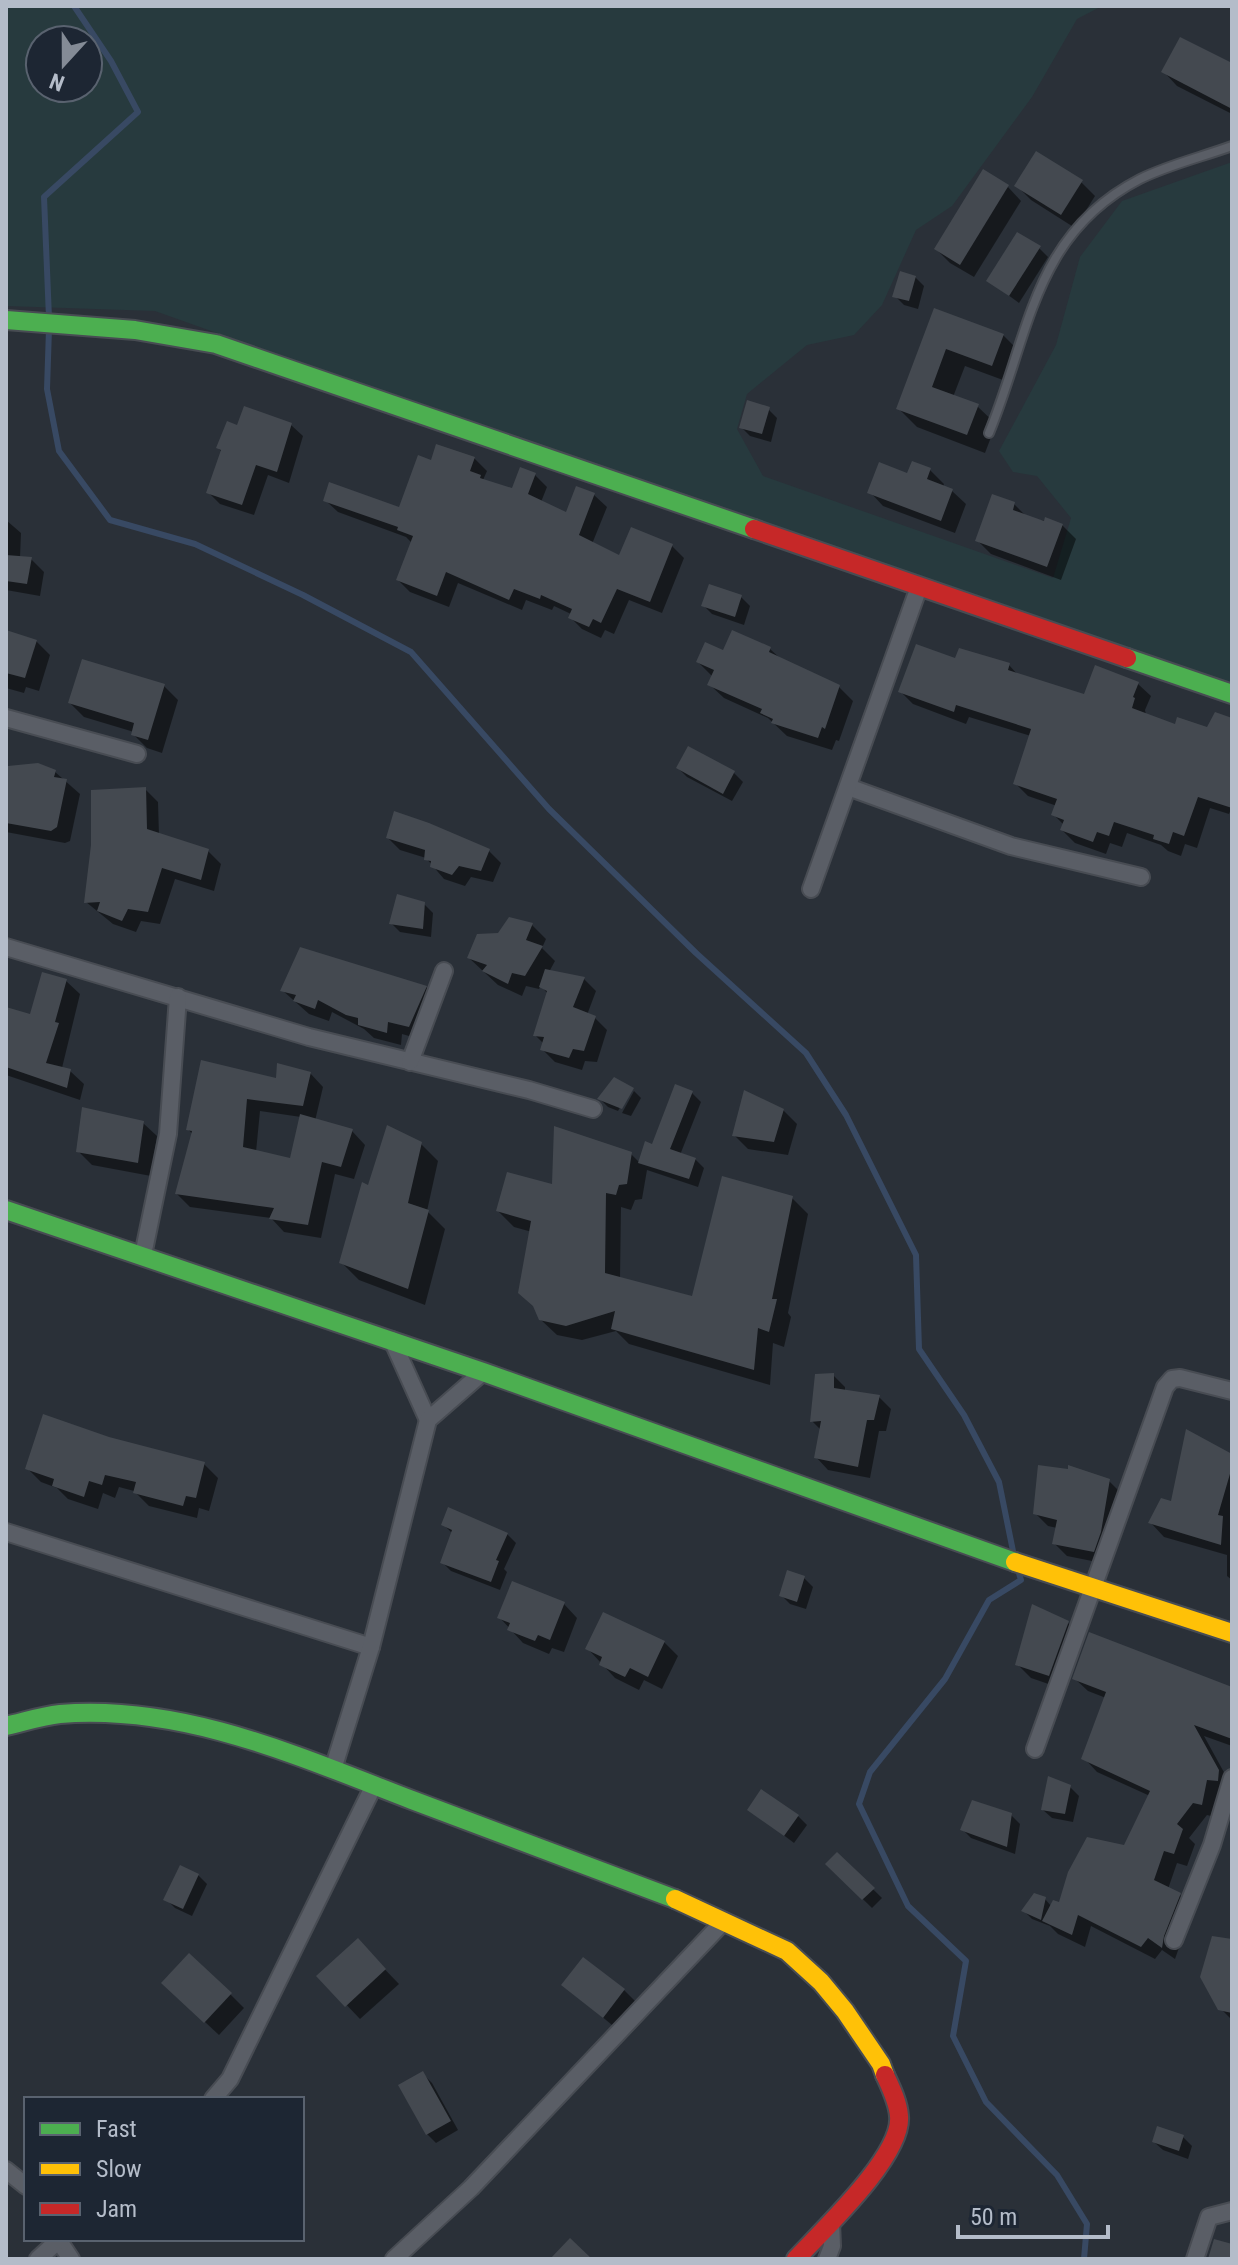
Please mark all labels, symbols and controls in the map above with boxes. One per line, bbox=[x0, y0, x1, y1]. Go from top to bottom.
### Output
north arrow bbox=[24, 24, 104, 104]
text: N bbox=[46, 68, 68, 96]
legend bbox=[24, 2097, 304, 2241]
text: Fast bbox=[96, 2115, 137, 2143]
text: Slow bbox=[96, 2155, 142, 2183]
scale bar bbox=[958, 2189, 1108, 2239]
text: Jam bbox=[96, 2195, 137, 2223]
text: 50 m bbox=[970, 2203, 1017, 2231]

